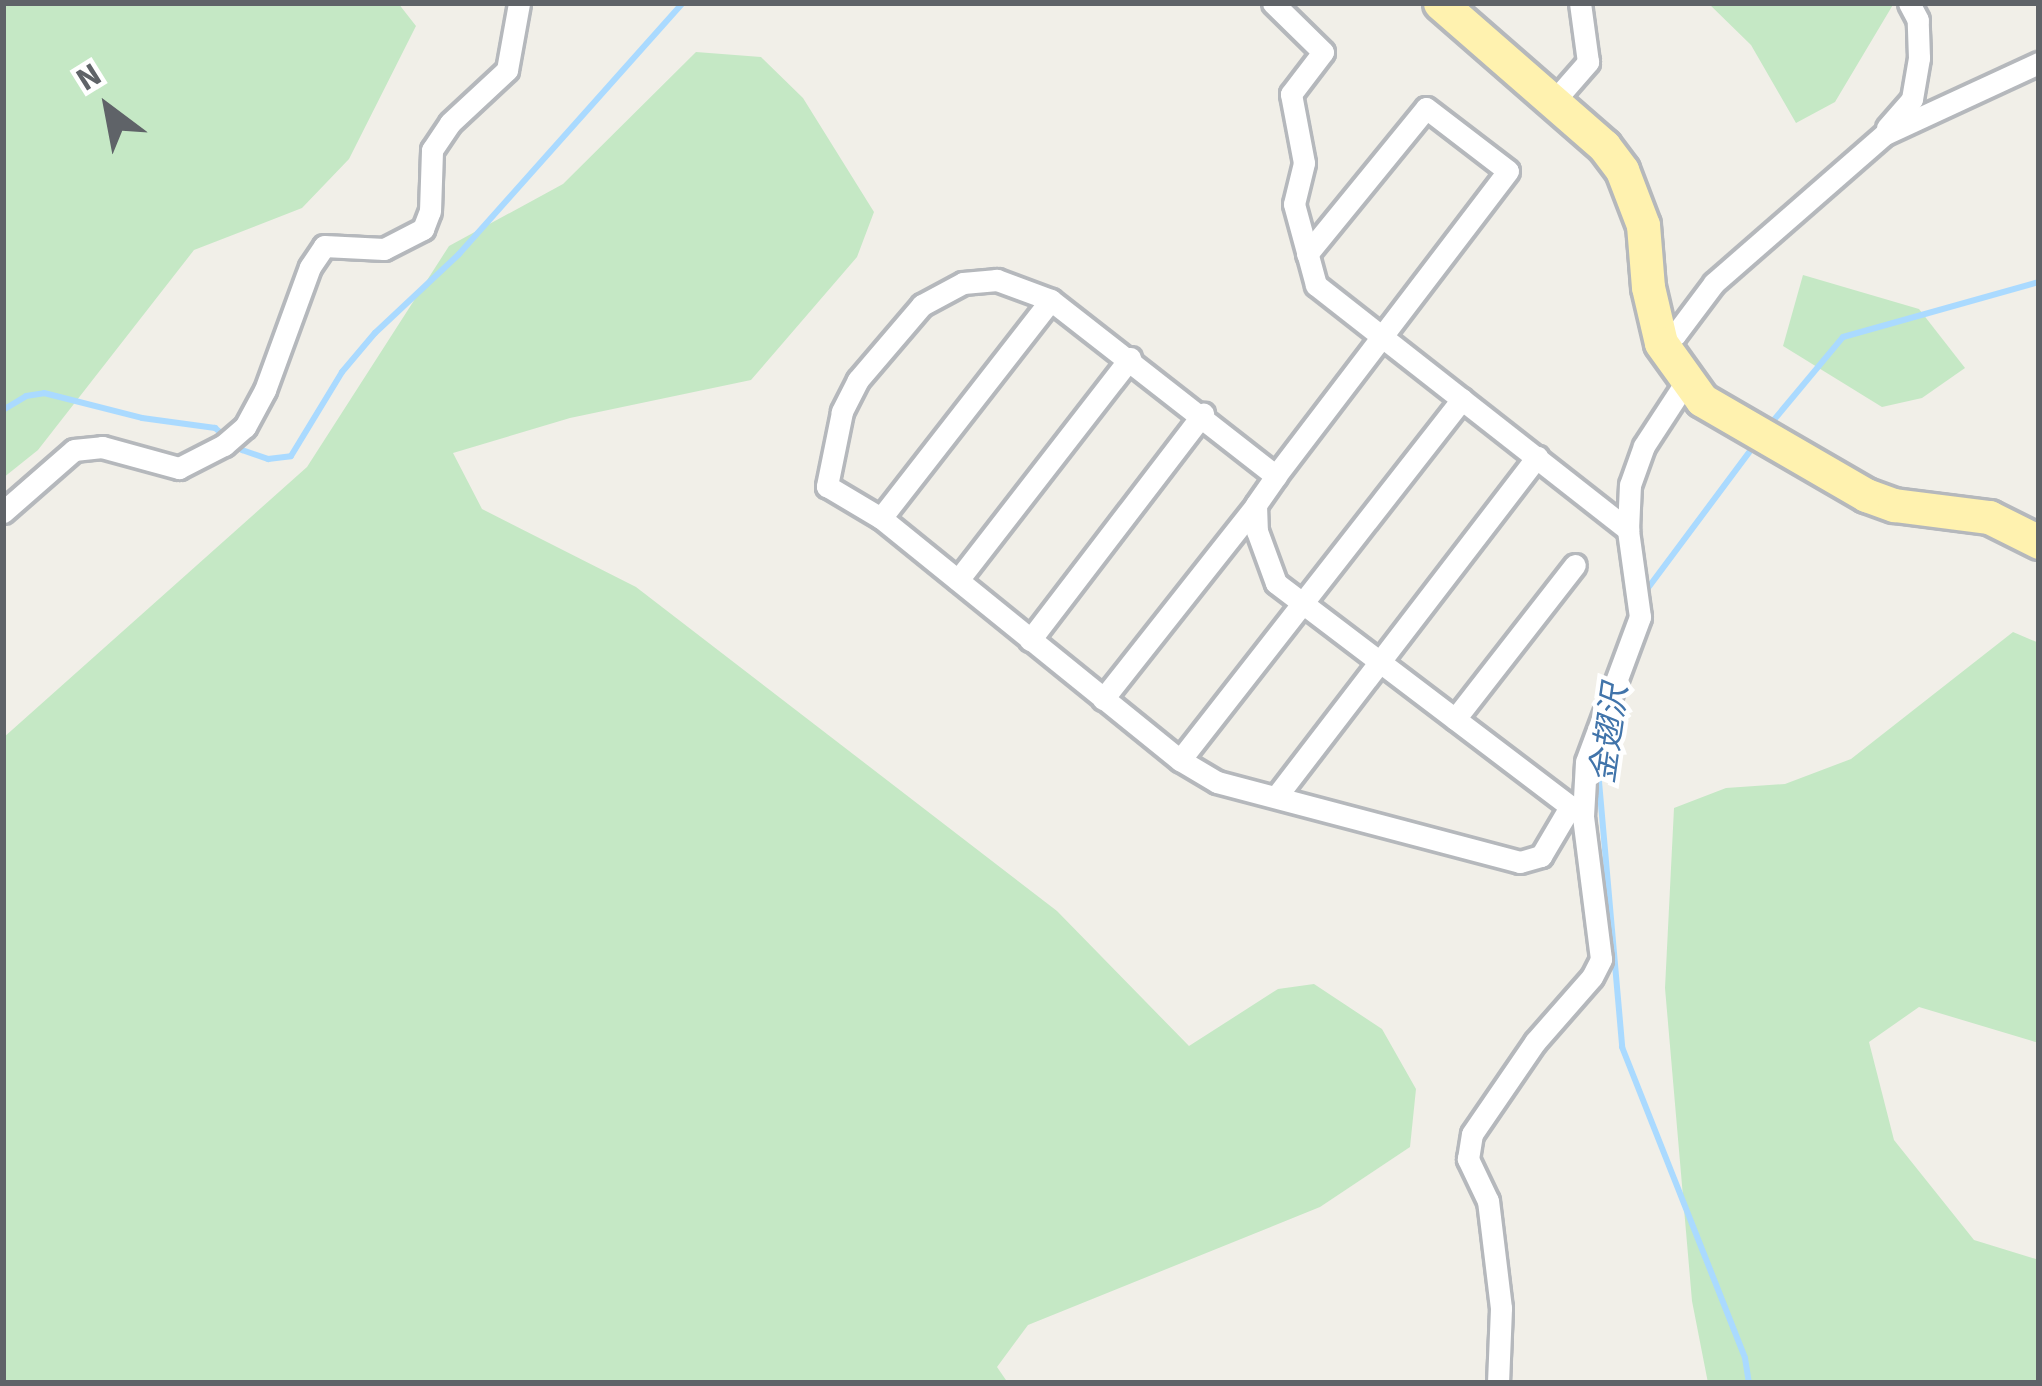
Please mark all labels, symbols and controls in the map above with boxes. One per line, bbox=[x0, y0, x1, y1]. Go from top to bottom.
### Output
north arrow bbox=[48, 48, 168, 168]
text: N bbox=[67, 51, 110, 103]
water label: 金翅沢 bbox=[1584, 682, 1636, 786]

